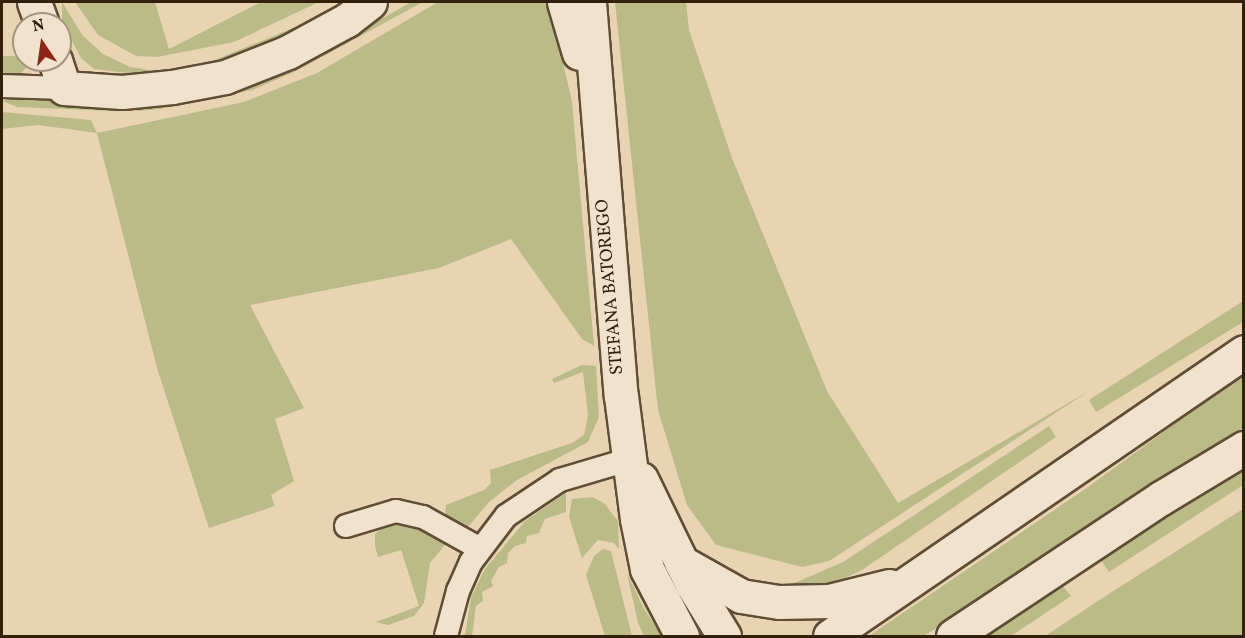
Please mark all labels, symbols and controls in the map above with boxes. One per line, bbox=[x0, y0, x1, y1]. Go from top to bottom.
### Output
north arrow bbox=[12, 12, 72, 72]
text: N bbox=[30, 14, 47, 38]
street label: STEFANA BATOREGO bbox=[593, 198, 629, 376]

